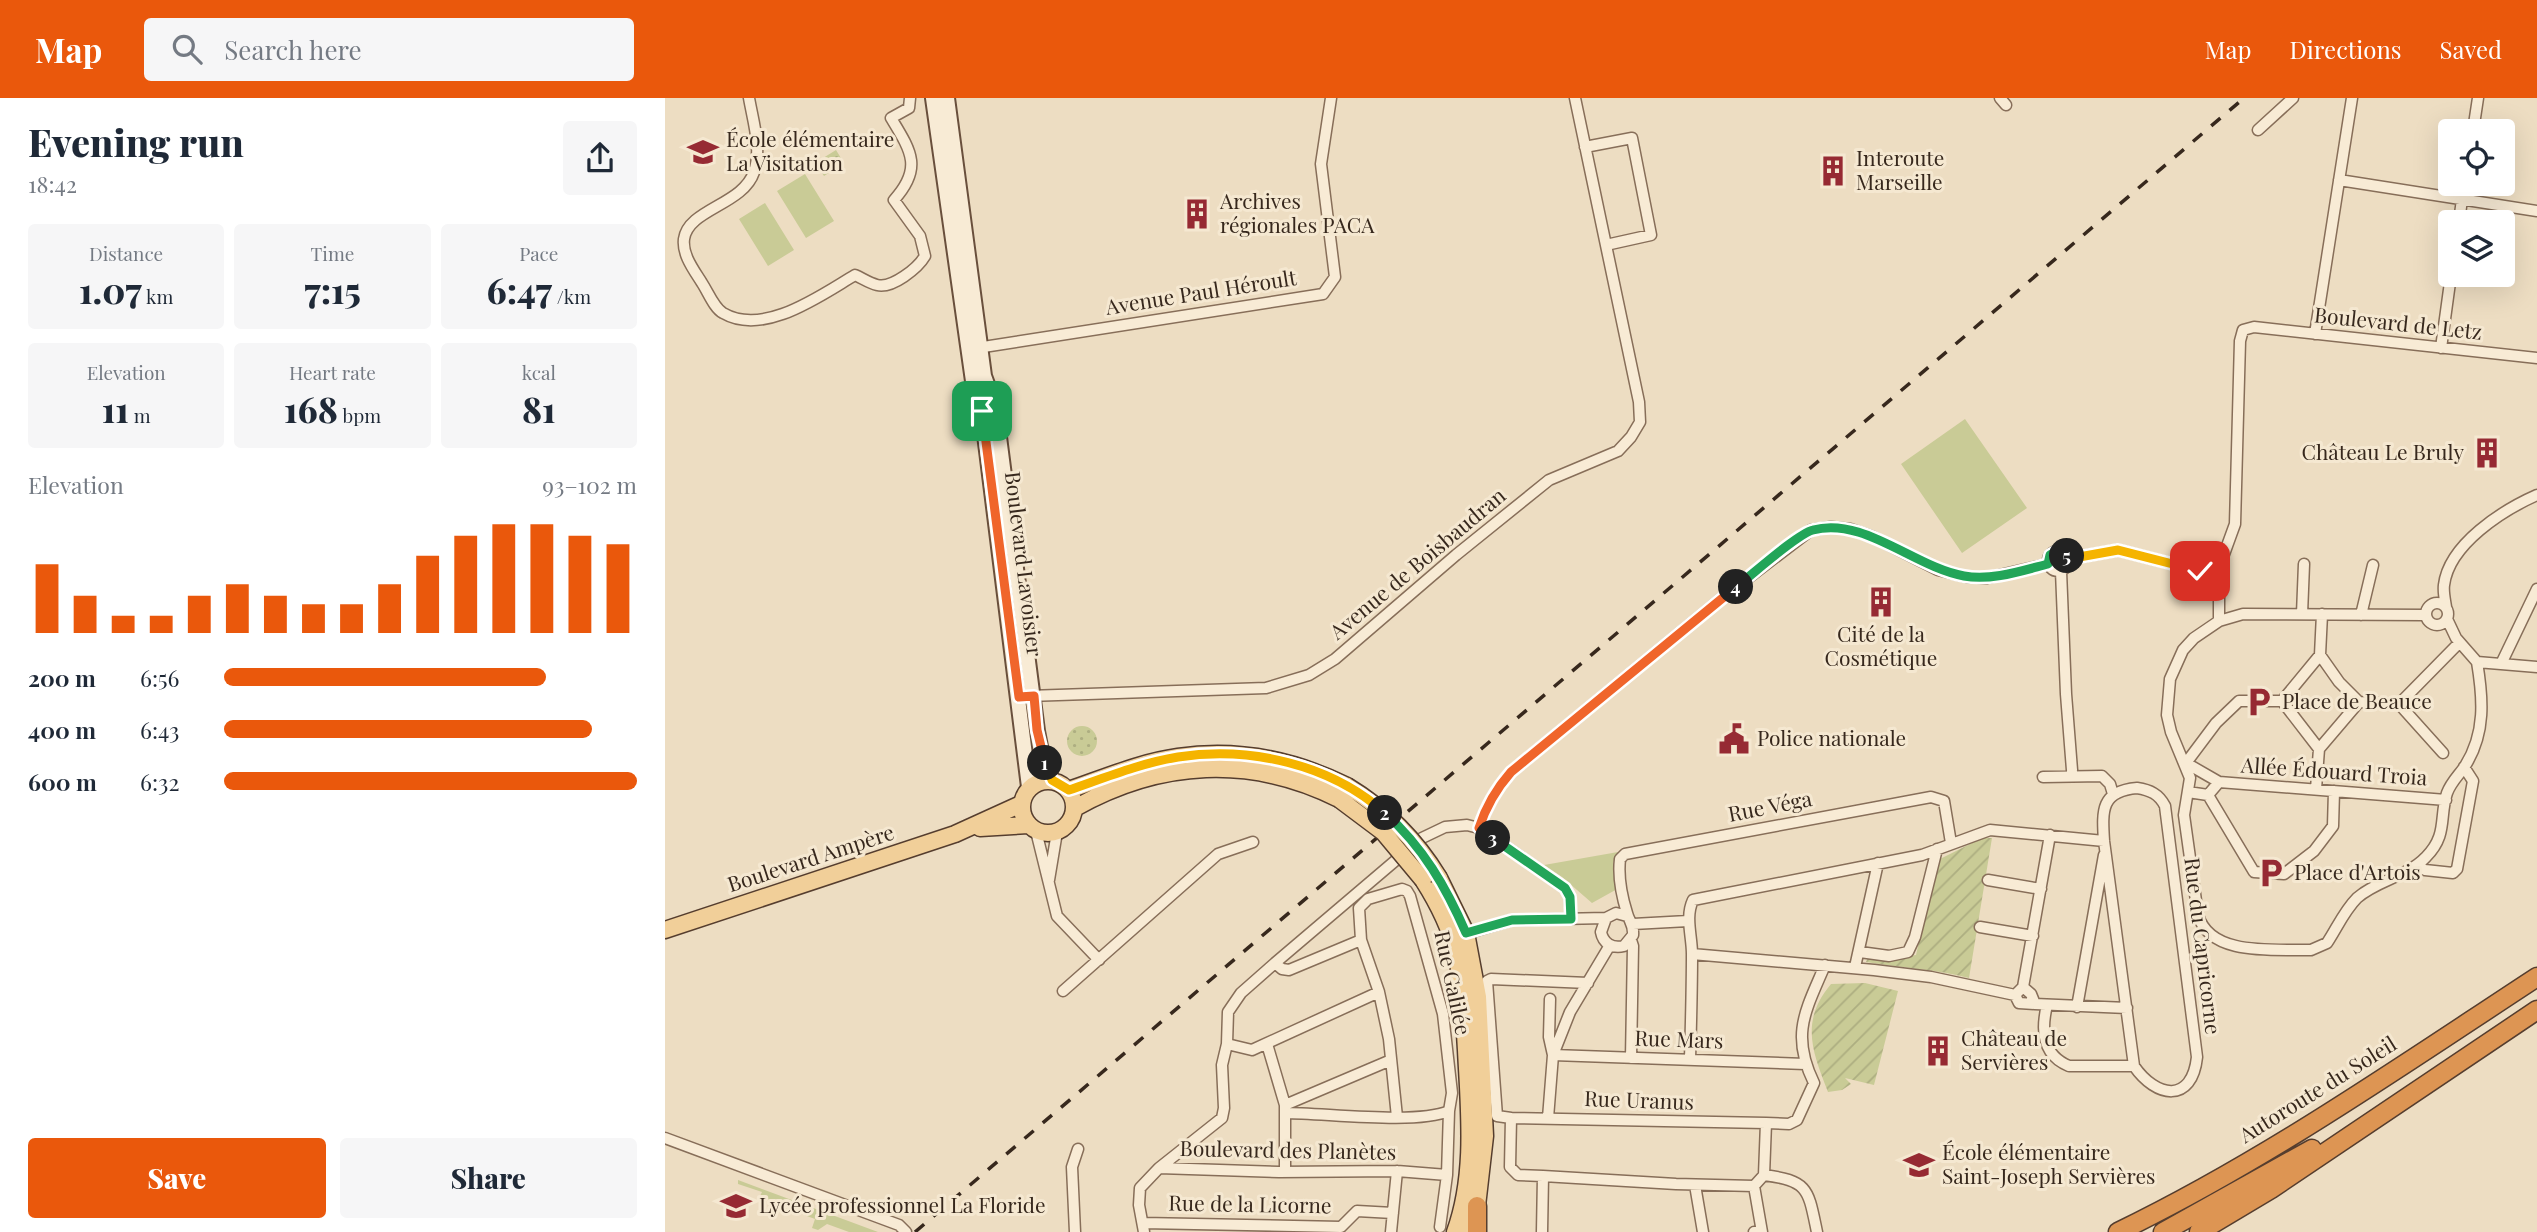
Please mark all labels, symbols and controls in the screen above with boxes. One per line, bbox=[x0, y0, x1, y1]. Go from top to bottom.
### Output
search box bbox=[144, 18, 634, 81]
text: Map bbox=[35, 27, 102, 71]
icon: search bbox=[168, 30, 206, 68]
text: Search here bbox=[224, 32, 362, 67]
text: Map bbox=[2205, 33, 2251, 65]
text: Directions bbox=[2289, 33, 2402, 65]
text: Saved bbox=[2440, 33, 2502, 65]
text: Evening run bbox=[28, 116, 244, 167]
map controls bbox=[2438, 119, 2515, 287]
button: locate bbox=[2438, 119, 2515, 196]
button: share bbox=[563, 121, 637, 195]
place label: École élémentaire La Visitation bbox=[726, 124, 894, 176]
school or university icon: École élémentaire La Visitation bbox=[686, 135, 720, 169]
place label: Interoute Marseille bbox=[1856, 143, 1944, 195]
building icon: Interoute Marseille bbox=[1816, 154, 1850, 188]
text: 18:42 bbox=[28, 168, 77, 199]
place label: Archives régionales PACA bbox=[1219, 186, 1375, 238]
building icon: Archives régionales PACA bbox=[1180, 197, 1214, 231]
button: layers bbox=[2438, 210, 2515, 287]
text: Distance bbox=[89, 240, 163, 266]
text: Time bbox=[311, 240, 354, 266]
text: Pace bbox=[519, 240, 558, 266]
street label: Avenue Paul Héroult bbox=[1102, 262, 1299, 320]
text: 1.07 bbox=[79, 266, 142, 313]
text: 7:15 bbox=[304, 266, 361, 313]
text: 6:47 bbox=[486, 266, 552, 313]
text: km bbox=[142, 283, 173, 309]
text: /km bbox=[552, 283, 591, 309]
street label: Boulevard de Letz bbox=[2313, 299, 2483, 345]
text: Elevation bbox=[87, 359, 166, 385]
text: Heart rate bbox=[289, 359, 376, 385]
text: kcal bbox=[522, 359, 556, 385]
pin bbox=[952, 381, 1012, 441]
text: 11 bbox=[102, 385, 129, 432]
text: 168 bbox=[284, 385, 338, 432]
text: 81 bbox=[522, 385, 556, 432]
icon: arrive bbox=[963, 392, 1001, 430]
text: m bbox=[129, 402, 151, 428]
text: bpm bbox=[338, 402, 381, 428]
building icon: Château Le Bruly bbox=[2470, 436, 2504, 470]
place label: Château Le Bruly bbox=[2301, 437, 2464, 465]
text: Elevation bbox=[28, 469, 124, 500]
text: 93–102 m bbox=[542, 469, 637, 500]
street label: Boulevard Lavoisier bbox=[1000, 470, 1050, 658]
street label: Avenue de Boisbaudran bbox=[1322, 480, 1511, 645]
pin: 5 bbox=[2049, 538, 2085, 574]
pin bbox=[2170, 541, 2230, 601]
text: 5 bbox=[2062, 542, 2071, 568]
icon: check bbox=[2181, 552, 2219, 590]
pin: 4 bbox=[1719, 570, 1753, 604]
text: 4 bbox=[1730, 573, 1741, 599]
building icon: Cité de la Cosmétique bbox=[1864, 585, 1898, 619]
place label: Cité de la Cosmétique bbox=[1825, 619, 1937, 671]
text: 200 m bbox=[28, 662, 96, 693]
text: 6:56 bbox=[140, 662, 179, 693]
parking icon: Place de Beauce bbox=[2242, 685, 2276, 719]
place label: Place de Beauce bbox=[2282, 686, 2432, 714]
text: 400 m bbox=[28, 714, 96, 745]
text: 6:43 bbox=[140, 714, 179, 745]
public building icon: Police nationale bbox=[1717, 722, 1751, 756]
place label: Police nationale bbox=[1757, 723, 1906, 751]
pin: 1 bbox=[1027, 746, 1063, 780]
text: 1 bbox=[1041, 749, 1048, 775]
street label: Allée Édouard Troia bbox=[2239, 749, 2429, 791]
text: 600 m bbox=[28, 766, 97, 797]
text: 6:32 bbox=[140, 766, 179, 797]
street label: Rue Véga bbox=[1725, 783, 1814, 827]
pin: 2 bbox=[1367, 796, 1403, 830]
text: 2 bbox=[1380, 799, 1389, 825]
street label: Boulevard Ampère bbox=[723, 817, 897, 897]
pin: 3 bbox=[1475, 820, 1511, 856]
text: 3 bbox=[1488, 824, 1497, 850]
street label: Rue du Capricorne bbox=[2179, 856, 2229, 1036]
parking icon: Place d'Artois bbox=[2254, 856, 2288, 890]
place label: Place d'Artois bbox=[2294, 857, 2421, 885]
street label: Rue Galilée bbox=[1429, 928, 1479, 1037]
street label: Rue Mars bbox=[1634, 1022, 1724, 1054]
place label: Château de Servières bbox=[1961, 1023, 2067, 1075]
street label: Autoroute du Soleil bbox=[2232, 1029, 2401, 1149]
building icon: Château de Servières bbox=[1921, 1034, 1955, 1068]
street label: Rue Uranus bbox=[1584, 1083, 1694, 1115]
street label: Boulevard des Planètes bbox=[1179, 1133, 1397, 1165]
place label: École élémentaire Saint-Joseph Servières bbox=[1942, 1137, 2155, 1189]
button: Save bbox=[28, 1138, 326, 1218]
button: Share bbox=[340, 1138, 637, 1218]
school or university icon: École élémentaire Saint-Joseph Servières bbox=[1902, 1148, 1936, 1182]
street label: Rue de la Licorne bbox=[1168, 1188, 1332, 1218]
school or university icon: Lycée professionnel La Floride bbox=[719, 1189, 753, 1223]
place label: Lycée professionnel La Floride bbox=[759, 1190, 1046, 1218]

